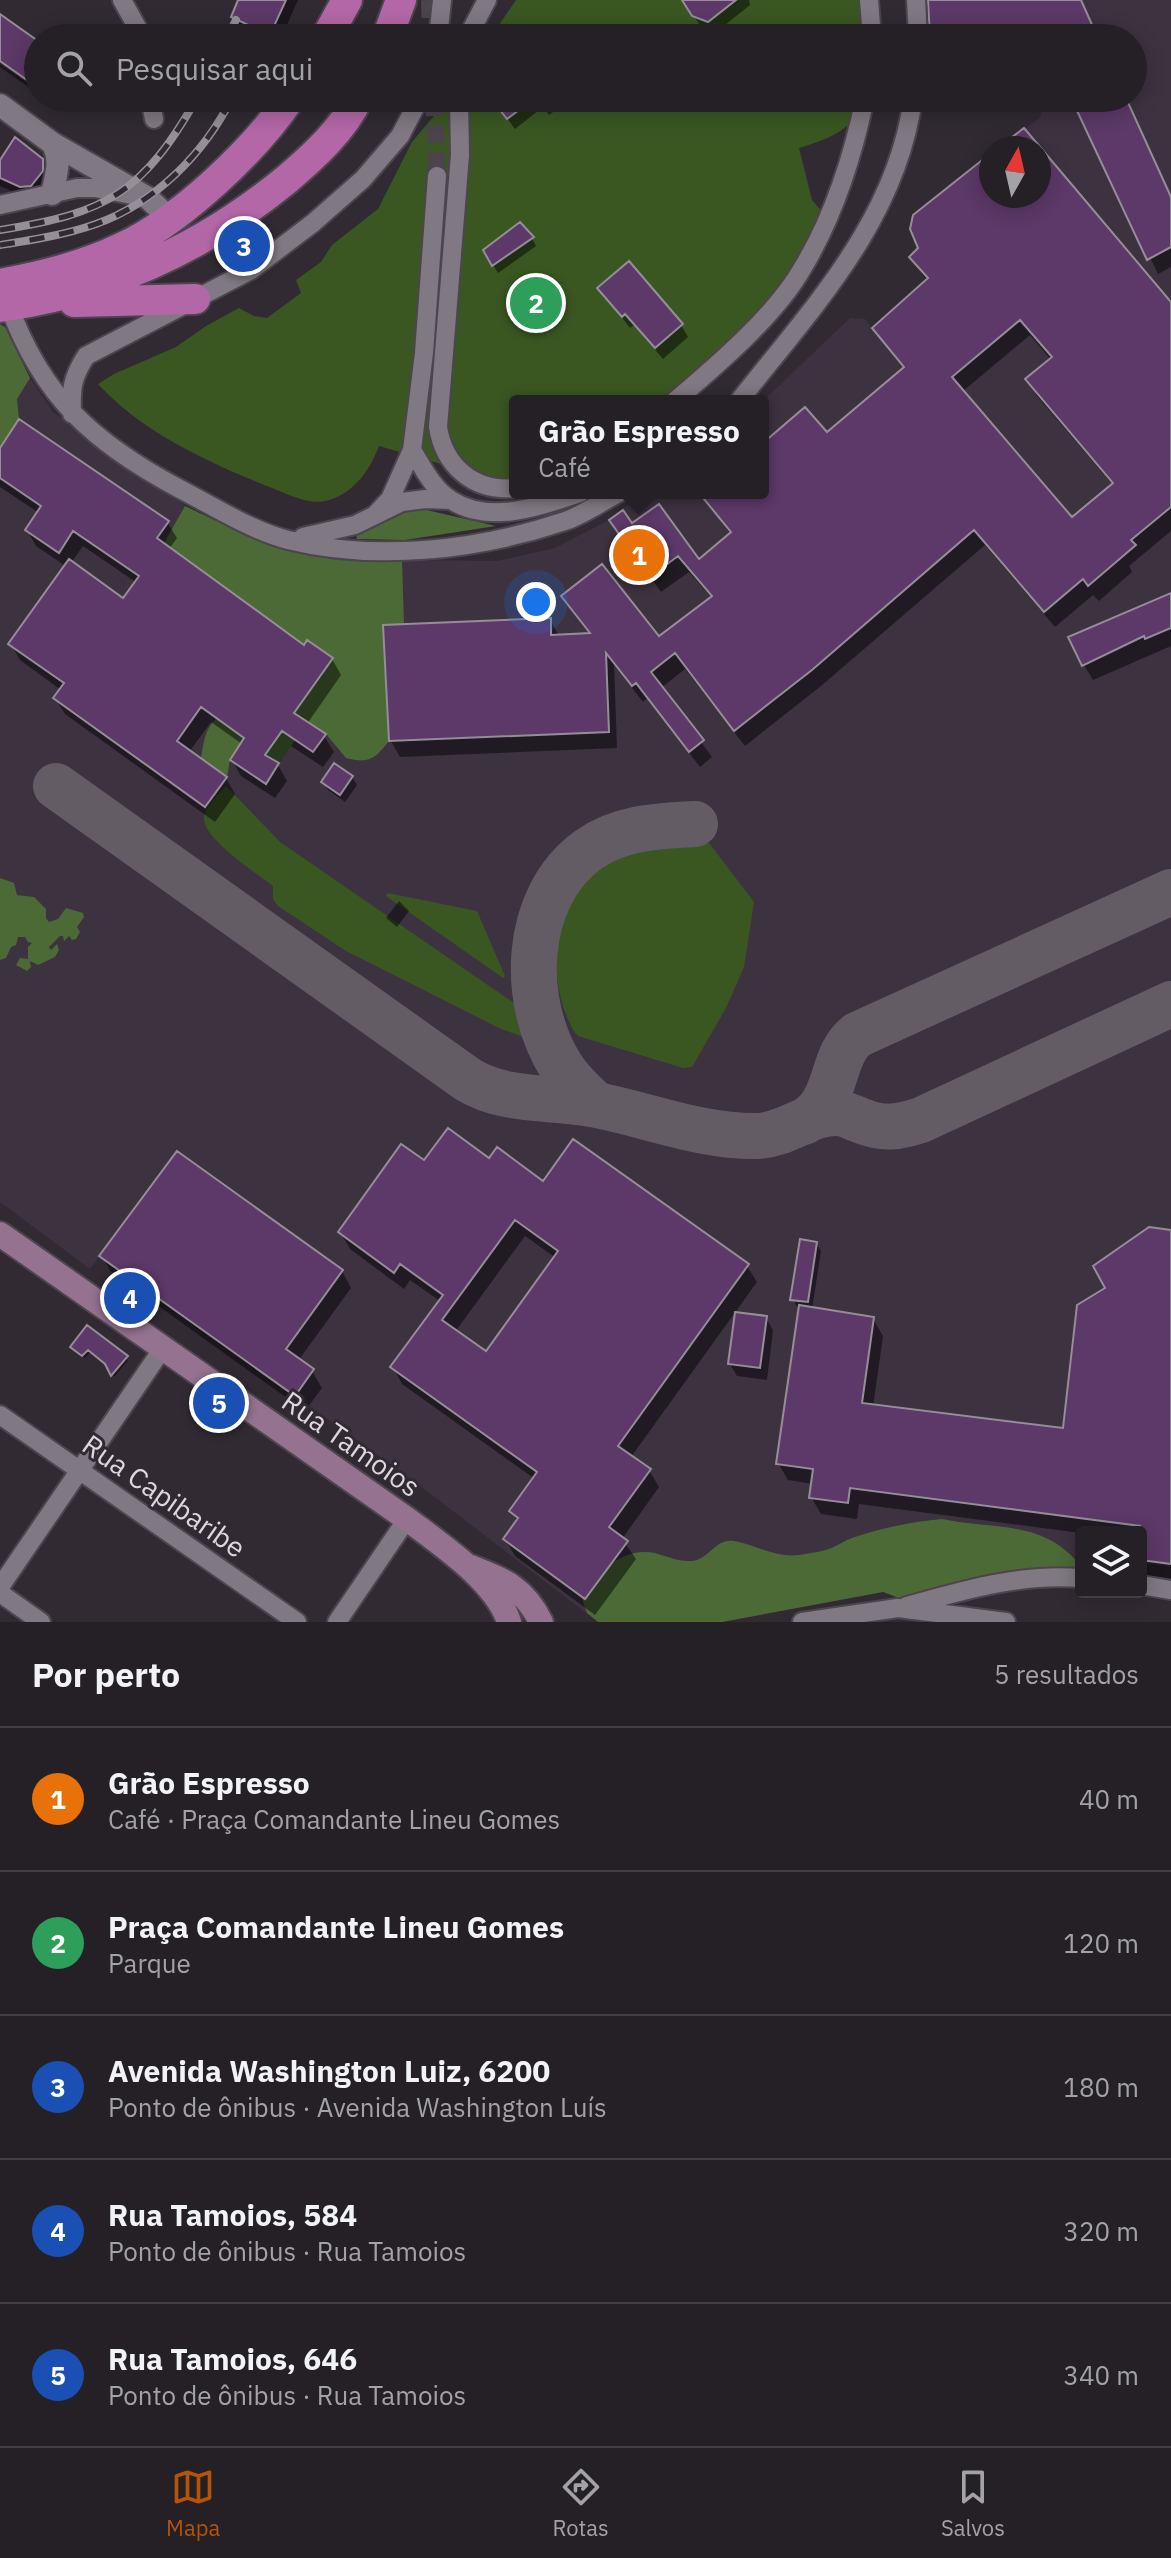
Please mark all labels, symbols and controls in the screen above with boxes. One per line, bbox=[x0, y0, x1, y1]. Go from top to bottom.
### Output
search box bbox=[24, 24, 1147, 112]
icon: search bbox=[52, 46, 96, 90]
text: Pesquisar aqui bbox=[116, 49, 313, 88]
north arrow bbox=[979, 136, 1051, 208]
pin: 3 bbox=[218, 216, 270, 276]
pin: 2 bbox=[510, 273, 562, 333]
popup bbox=[509, 395, 769, 499]
text: Grão Espresso bbox=[538, 411, 740, 450]
text: Café bbox=[538, 450, 591, 484]
pin: 1 bbox=[613, 525, 665, 585]
your location bbox=[516, 582, 556, 622]
pin: 4 bbox=[104, 1268, 156, 1328]
pin: 5 bbox=[193, 1373, 245, 1433]
street label: Rua Tamoios bbox=[275, 1382, 428, 1505]
street label: Rua Capibaribe bbox=[75, 1426, 253, 1566]
map controls bbox=[1075, 1526, 1147, 1598]
button: layers bbox=[1075, 1526, 1147, 1598]
text: Por perto bbox=[32, 1652, 180, 1696]
text: 5 resultados bbox=[994, 1657, 1139, 1691]
text: Grão Espresso bbox=[108, 1763, 310, 1802]
text: 1 bbox=[50, 1782, 66, 1816]
text: 40 m bbox=[1079, 1782, 1139, 1816]
text: Café · Praça Comandante Lineu Gomes bbox=[108, 1802, 560, 1836]
text: Praça Comandante Lineu Gomes bbox=[108, 1907, 564, 1946]
text: 2 bbox=[50, 1926, 66, 1960]
text: 120 m bbox=[1063, 1926, 1139, 1960]
text: Parque bbox=[108, 1946, 191, 1980]
text: Avenida Washington Luiz, 6200 bbox=[108, 2051, 550, 2090]
text: 3 bbox=[50, 2070, 66, 2104]
text: 180 m bbox=[1063, 2070, 1139, 2104]
text: Ponto de ônibus · Avenida Washington Luís bbox=[108, 2090, 607, 2124]
text: Rua Tamoios, 584 bbox=[108, 2195, 357, 2234]
text: 4 bbox=[50, 2214, 66, 2248]
text: 320 m bbox=[1063, 2214, 1139, 2248]
text: Ponto de ônibus · Rua Tamoios bbox=[108, 2234, 466, 2268]
text: Rua Tamoios, 646 bbox=[108, 2339, 357, 2378]
text: 5 bbox=[50, 2358, 66, 2392]
text: 340 m bbox=[1063, 2358, 1139, 2392]
text: Ponto de ônibus · Rua Tamoios bbox=[108, 2378, 466, 2412]
tab: Mapa bbox=[166, 2465, 220, 2542]
tab: Rotas bbox=[552, 2465, 609, 2542]
tab: Salvos bbox=[941, 2465, 1005, 2542]

